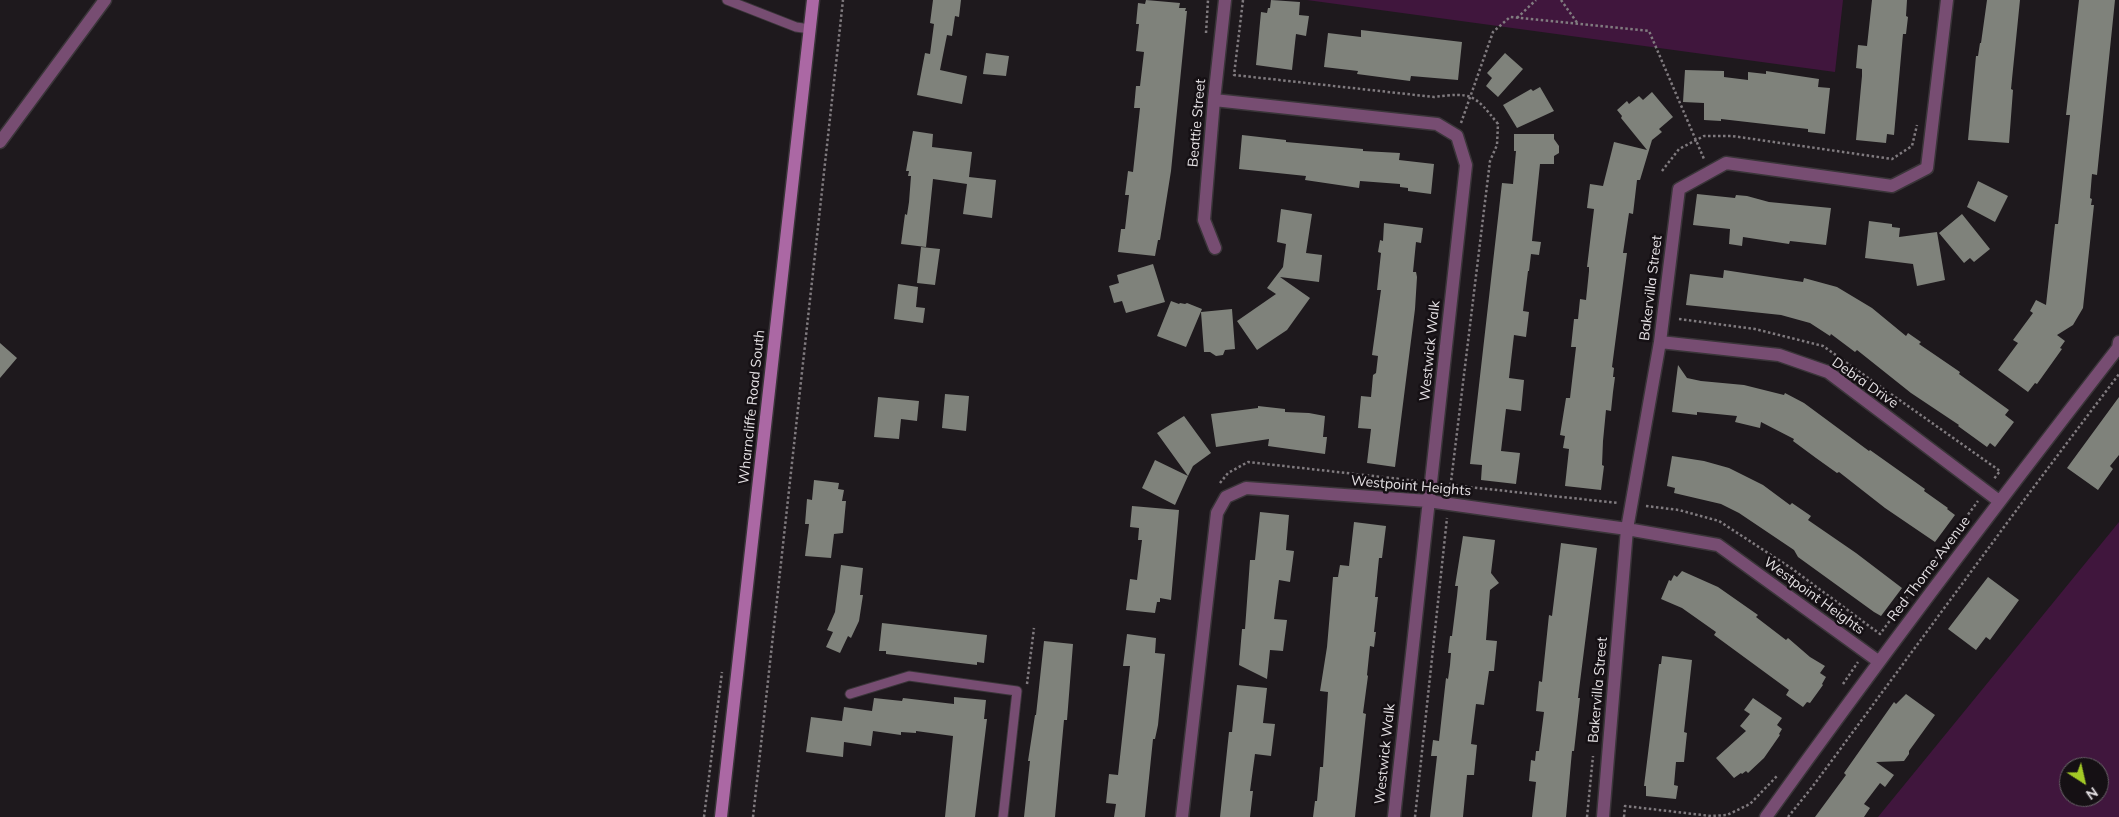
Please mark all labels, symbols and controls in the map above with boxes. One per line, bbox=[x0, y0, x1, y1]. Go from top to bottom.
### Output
street label: Beattie Street bbox=[1185, 78, 1209, 168]
street label: Bakervilla Street bbox=[1636, 234, 1666, 342]
street label: Westwick Walk bbox=[1416, 300, 1444, 402]
street label: Wharncliffe Road South bbox=[736, 329, 768, 485]
street label: Debra Drive bbox=[1828, 354, 1902, 412]
street label: Westpoint Heights bbox=[1350, 472, 1472, 500]
street label: Red Thorne Avenue bbox=[1884, 513, 1974, 625]
street label: Westpoint Heights bbox=[1760, 554, 1868, 638]
street label: Bakervilla Street bbox=[1585, 636, 1611, 744]
street label: Westwick Walk bbox=[1371, 703, 1399, 805]
north arrow bbox=[2059, 757, 2109, 807]
text: N bbox=[2083, 783, 2102, 804]

